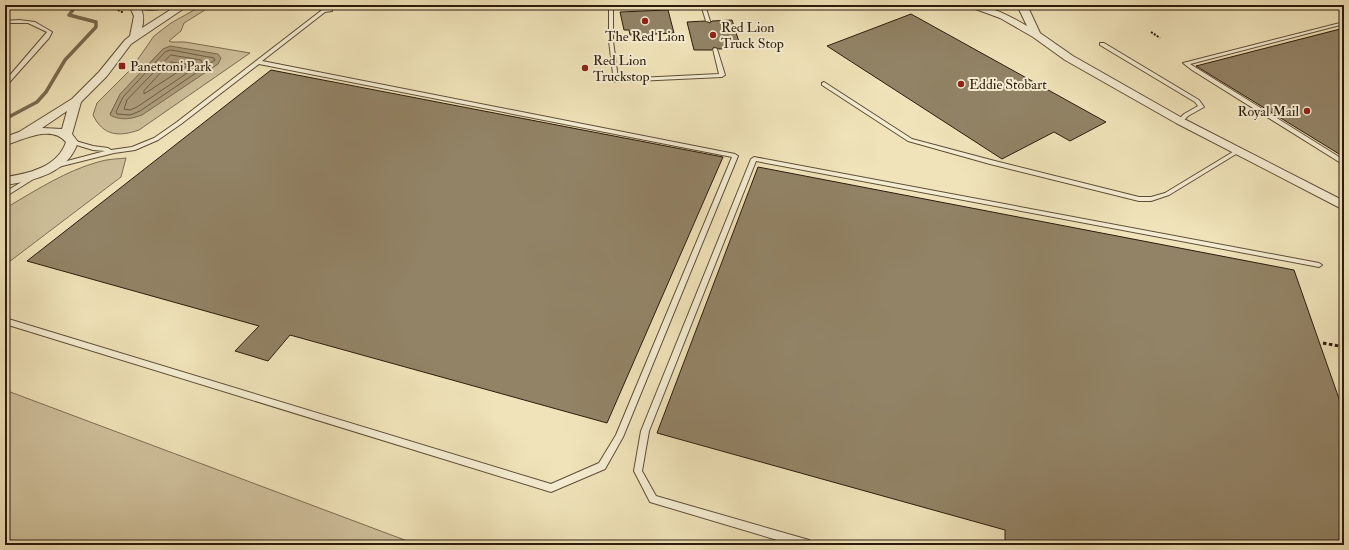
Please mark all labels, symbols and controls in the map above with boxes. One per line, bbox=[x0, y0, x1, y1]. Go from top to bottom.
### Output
marker: The Red Lion bbox=[640, 16, 650, 26]
place label: Red Lion Truck Stop bbox=[721, 19, 784, 53]
place label: The Red Lion bbox=[605, 28, 685, 45]
marker: Red Lion Truck Stop bbox=[708, 30, 718, 40]
place label: Red Lion Truckstop bbox=[593, 52, 650, 86]
place label: Panettoni Park bbox=[130, 58, 212, 75]
marker: Panettoni Park bbox=[117, 61, 127, 71]
marker: Red Lion Truckstop bbox=[580, 63, 590, 73]
place label: Eddie Stobart bbox=[969, 76, 1047, 93]
marker: Eddie Stobart bbox=[956, 79, 966, 89]
place label: Royal Mail bbox=[1238, 103, 1299, 121]
marker: Royal Mail bbox=[1302, 106, 1312, 116]

